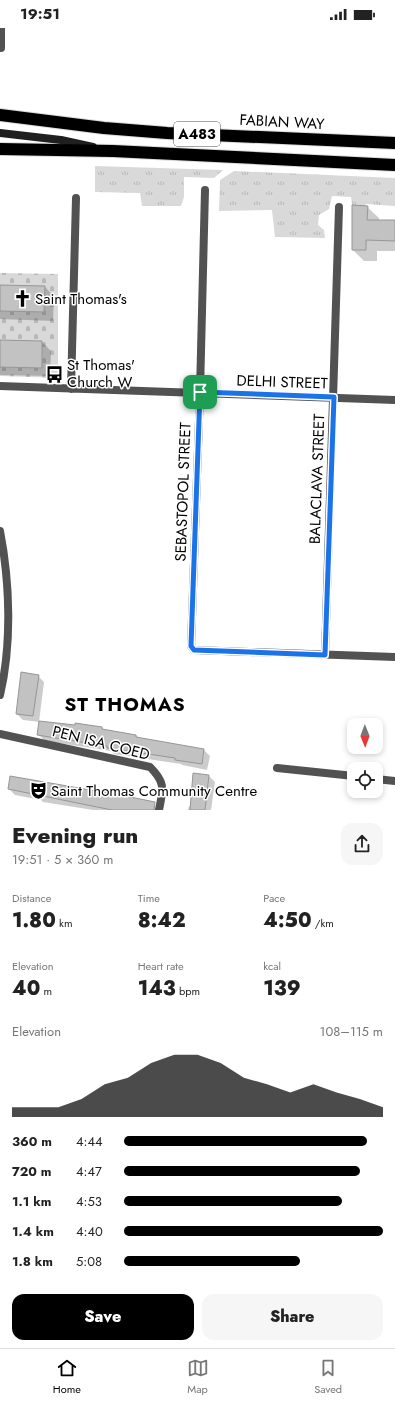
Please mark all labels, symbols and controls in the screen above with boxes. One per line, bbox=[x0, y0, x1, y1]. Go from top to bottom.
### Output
text: 19:51 bbox=[20, 3, 60, 25]
street label: FABIAN WAY bbox=[239, 109, 326, 135]
road number: A483 bbox=[174, 122, 220, 146]
place label: Saint Thomas's bbox=[35, 288, 127, 310]
church icon: Saint Thomas's bbox=[12, 289, 32, 309]
place label: St Thomas' Church W bbox=[67, 354, 135, 393]
bus stop icon: St Thomas' Church W bbox=[44, 364, 64, 384]
street label: DELHI STREET bbox=[236, 369, 328, 395]
pin bbox=[183, 375, 217, 409]
icon: arrive bbox=[189, 381, 211, 403]
street label: BALACLAVA STREET bbox=[304, 413, 330, 545]
street label: SEBASTOPOL STREET bbox=[170, 422, 196, 562]
district label: ST THOMAS bbox=[64, 691, 186, 718]
north arrow bbox=[347, 718, 383, 754]
map controls bbox=[347, 718, 383, 798]
street label: PEN ISA COED bbox=[50, 720, 152, 766]
button: locate bbox=[347, 762, 383, 798]
place label: Saint Thomas Community Centre bbox=[51, 780, 257, 802]
theatre icon: Saint Thomas Community Centre bbox=[28, 781, 48, 801]
text: Evening run bbox=[12, 819, 138, 851]
button: share bbox=[341, 823, 383, 865]
text: 19:51 · 5 × 360 m bbox=[12, 850, 113, 869]
text: Distance bbox=[12, 890, 51, 906]
text: Time bbox=[138, 890, 160, 906]
text: Pace bbox=[263, 890, 285, 906]
text: 1.80 bbox=[12, 906, 56, 935]
text: 8:42 bbox=[138, 906, 186, 935]
text: 4:50 bbox=[263, 906, 312, 935]
text: km bbox=[56, 915, 73, 931]
text: /km bbox=[312, 915, 334, 931]
text: Elevation bbox=[12, 958, 54, 974]
text: Heart rate bbox=[138, 958, 184, 974]
text: kcal bbox=[263, 958, 281, 974]
text: 40 bbox=[12, 974, 40, 1003]
text: 143 bbox=[138, 974, 176, 1003]
text: 139 bbox=[263, 974, 301, 1003]
text: m bbox=[40, 983, 52, 999]
text: bpm bbox=[176, 983, 200, 999]
text: Elevation bbox=[12, 1022, 61, 1041]
text: 108–115 m bbox=[320, 1022, 383, 1041]
text: 360 m bbox=[12, 1132, 52, 1151]
text: 4:44 bbox=[76, 1132, 103, 1151]
text: 720 m bbox=[12, 1162, 52, 1181]
text: 4:47 bbox=[76, 1162, 102, 1181]
text: 1.1 km bbox=[12, 1192, 51, 1211]
text: 4:53 bbox=[76, 1192, 102, 1211]
text: 1.4 km bbox=[12, 1222, 54, 1241]
text: 4:40 bbox=[76, 1222, 103, 1241]
text: 1.8 km bbox=[12, 1252, 53, 1271]
text: 5:08 bbox=[76, 1252, 102, 1271]
button: Save bbox=[12, 1294, 194, 1340]
button: Share bbox=[202, 1294, 383, 1340]
tab: Home bbox=[53, 1357, 81, 1397]
tab: Map bbox=[187, 1357, 209, 1397]
tab: Saved bbox=[314, 1357, 342, 1397]

